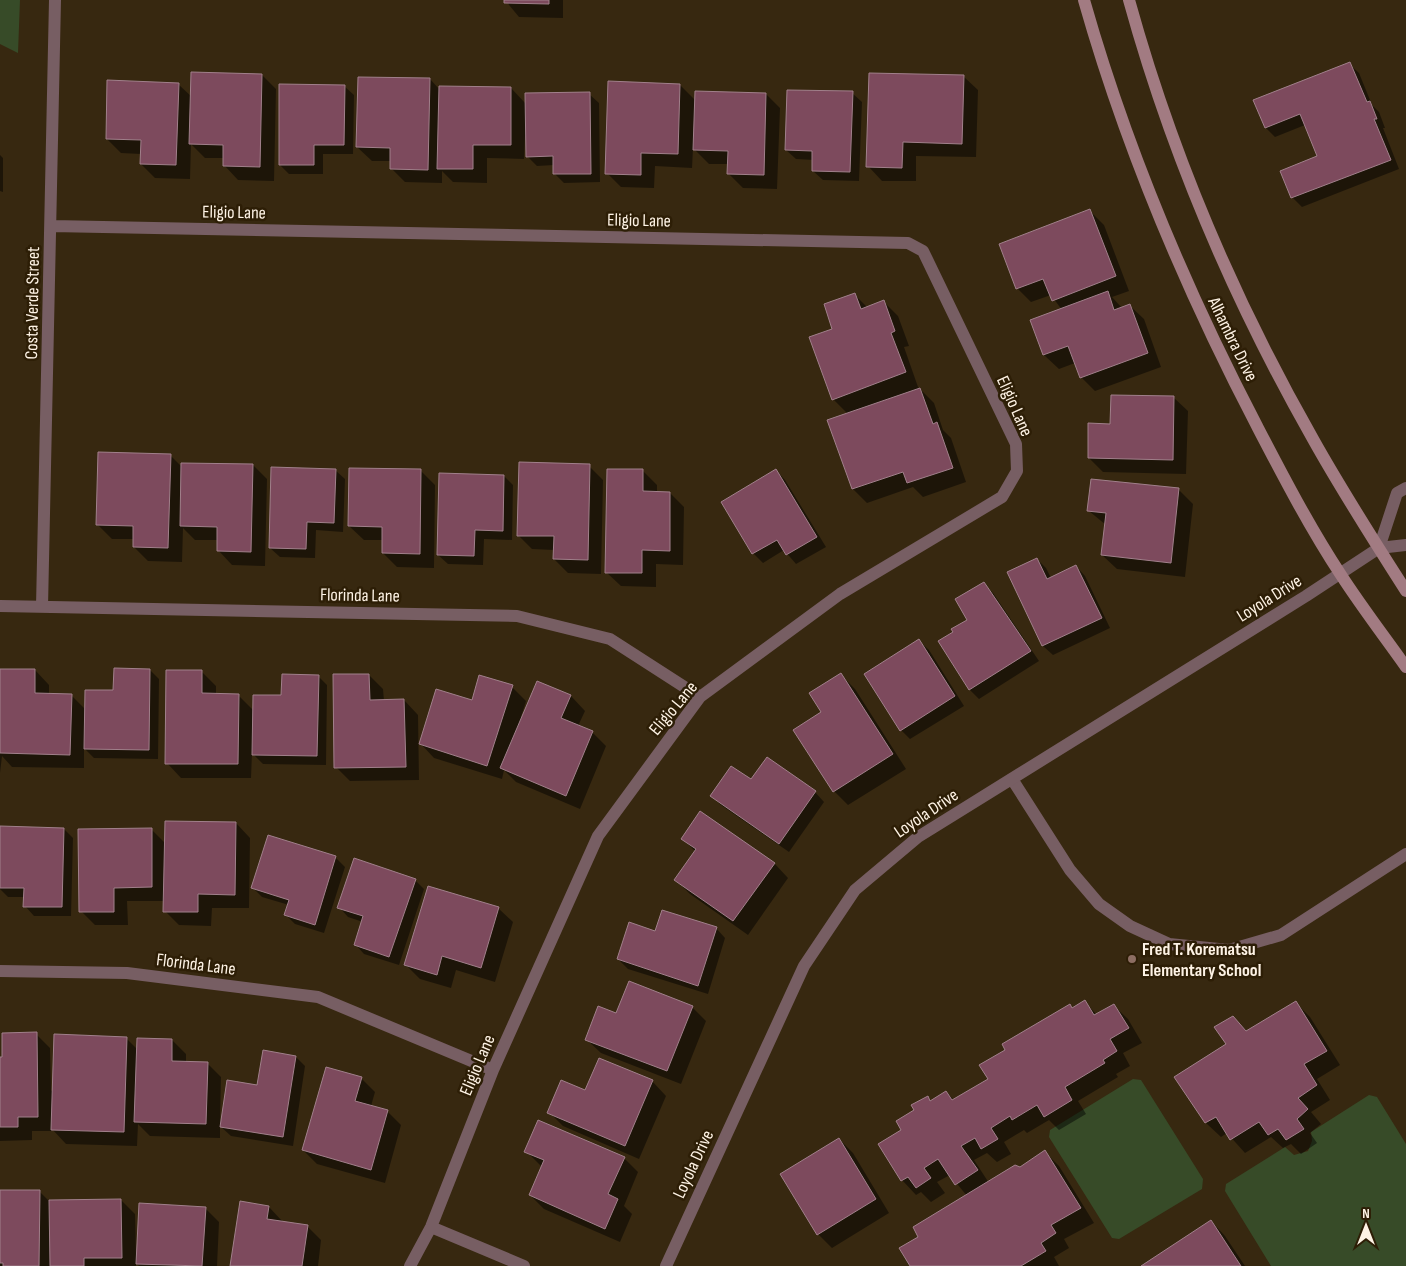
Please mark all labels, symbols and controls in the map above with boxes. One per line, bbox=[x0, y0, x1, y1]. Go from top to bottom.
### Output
street label: Eligio Lane bbox=[202, 201, 266, 224]
street label: Eligio Lane bbox=[607, 209, 671, 232]
street label: Costa Verde Street bbox=[21, 246, 44, 360]
street label: Alhambra Drive bbox=[1203, 293, 1262, 385]
street label: Eligio Lane bbox=[992, 373, 1037, 440]
street label: Loyola Drive bbox=[1233, 570, 1306, 627]
street label: Florinda Lane bbox=[320, 584, 400, 607]
street label: Eligio Lane bbox=[645, 677, 702, 740]
street label: Loyola Drive bbox=[890, 784, 962, 842]
place label: Fred T. Korematsu Elementary School bbox=[1142, 939, 1261, 981]
street label: Florinda Lane bbox=[155, 949, 237, 980]
marker: Fred T. Korematsu Elementary School bbox=[1126, 953, 1138, 965]
street label: Eligio Lane bbox=[455, 1032, 500, 1099]
street label: Loyola Drive bbox=[669, 1127, 718, 1202]
north arrow bbox=[1341, 1201, 1391, 1251]
text: N bbox=[1362, 1205, 1370, 1222]

